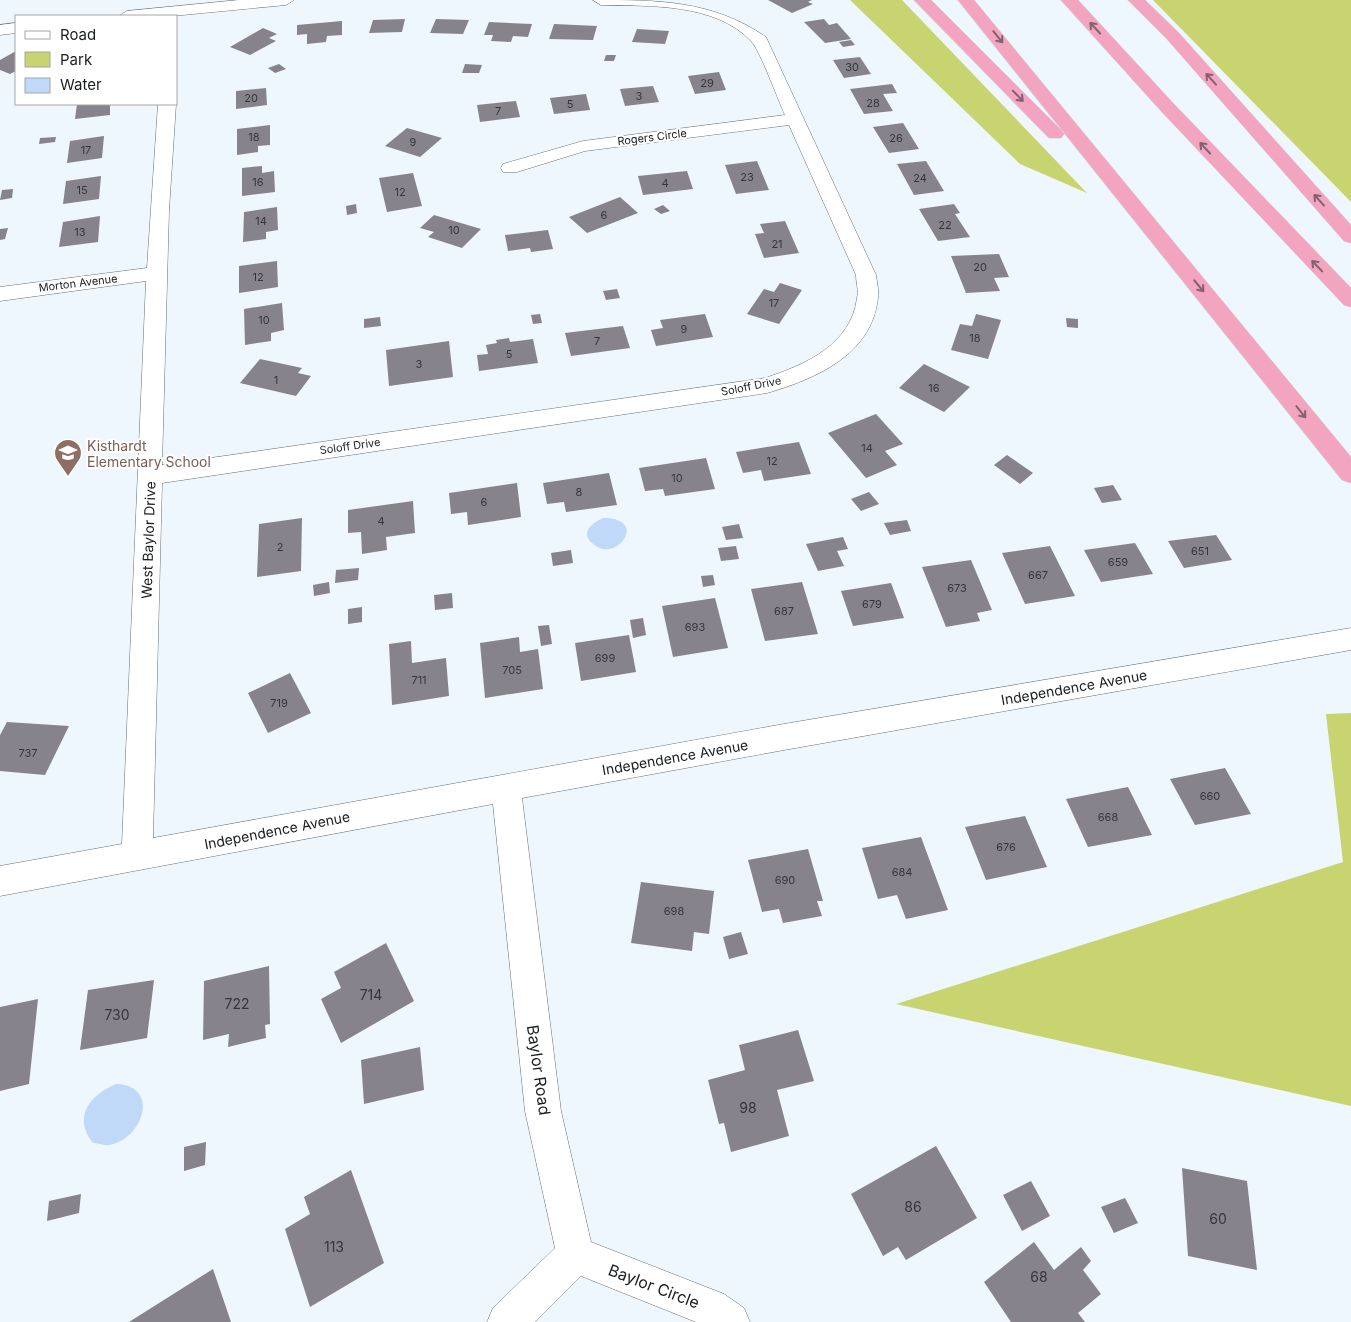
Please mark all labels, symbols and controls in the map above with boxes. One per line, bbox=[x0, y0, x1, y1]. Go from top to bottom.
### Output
legend bbox=[15, 15, 178, 105]
one-way arrow bbox=[1089, 21, 1101, 34]
text: Road bbox=[60, 25, 96, 44]
one-way arrow bbox=[992, 31, 1003, 44]
text: Park bbox=[60, 50, 93, 69]
house number: 30 bbox=[845, 60, 859, 74]
one-way arrow bbox=[1205, 72, 1217, 85]
text: Water bbox=[60, 75, 102, 94]
house number: 29 bbox=[700, 76, 714, 90]
house number: 3 bbox=[636, 89, 643, 103]
one-way arrow bbox=[1012, 90, 1024, 102]
house number: 20 bbox=[244, 91, 258, 105]
house number: 28 bbox=[866, 96, 880, 110]
house number: 5 bbox=[567, 97, 574, 111]
house number: 7 bbox=[495, 104, 501, 118]
street label: Rogers Circle bbox=[617, 126, 687, 148]
house number: 18 bbox=[248, 130, 260, 144]
house number: 26 bbox=[889, 131, 903, 145]
house number: 9 bbox=[410, 135, 417, 149]
one-way arrow bbox=[1199, 141, 1211, 154]
house number: 17 bbox=[81, 143, 91, 157]
house number: 23 bbox=[740, 170, 754, 184]
house number: 24 bbox=[913, 171, 927, 185]
house number: 16 bbox=[252, 175, 264, 189]
house number: 4 bbox=[661, 176, 669, 190]
house number: 15 bbox=[76, 183, 88, 197]
house number: 12 bbox=[394, 185, 406, 199]
one-way arrow bbox=[1313, 194, 1324, 207]
house number: 6 bbox=[601, 208, 608, 222]
house number: 14 bbox=[255, 214, 267, 228]
house number: 22 bbox=[938, 218, 952, 232]
house number: 10 bbox=[448, 223, 460, 237]
house number: 13 bbox=[74, 225, 86, 239]
house number: 21 bbox=[771, 237, 783, 251]
one-way arrow bbox=[1311, 259, 1323, 272]
house number: 20 bbox=[973, 260, 987, 274]
house number: 12 bbox=[252, 270, 264, 284]
street label: Morton Avenue bbox=[38, 271, 118, 295]
one-way arrow bbox=[1193, 279, 1204, 292]
house number: 17 bbox=[769, 296, 779, 310]
house number: 10 bbox=[258, 313, 270, 327]
house number: 9 bbox=[681, 322, 688, 336]
house number: 18 bbox=[969, 331, 981, 345]
house number: 7 bbox=[594, 334, 600, 348]
house number: 5 bbox=[506, 347, 513, 361]
house number: 3 bbox=[416, 357, 423, 371]
house number: 1 bbox=[274, 373, 278, 387]
street label: Soloff Drive bbox=[720, 373, 782, 399]
house number: 16 bbox=[928, 381, 940, 395]
one-way arrow bbox=[1296, 406, 1307, 419]
street label: Soloff Drive bbox=[319, 435, 381, 457]
place label: Kisthardt Elementary School bbox=[87, 437, 211, 470]
school or university icon: Kisthardt Elementary School bbox=[53, 438, 83, 477]
house number: 14 bbox=[861, 441, 873, 455]
house number: 12 bbox=[766, 454, 778, 468]
house number: 10 bbox=[671, 471, 683, 485]
street label: West Baylor Drive bbox=[137, 481, 159, 599]
house number: 8 bbox=[576, 485, 583, 499]
house number: 6 bbox=[481, 495, 488, 509]
house number: 4 bbox=[377, 514, 385, 528]
house number: 2 bbox=[277, 540, 283, 554]
house number: 651 bbox=[1191, 544, 1209, 558]
house number: 659 bbox=[1108, 555, 1128, 569]
house number: 667 bbox=[1028, 568, 1048, 582]
house number: 673 bbox=[947, 581, 967, 595]
house number: 679 bbox=[862, 597, 882, 611]
house number: 687 bbox=[774, 604, 794, 618]
house number: 693 bbox=[685, 620, 705, 634]
house number: 699 bbox=[595, 651, 615, 665]
house number: 705 bbox=[502, 663, 522, 677]
street label: Independence Avenue bbox=[1000, 666, 1148, 708]
house number: 711 bbox=[411, 673, 427, 687]
house number: 719 bbox=[270, 696, 288, 710]
street label: Independence Avenue bbox=[601, 736, 749, 778]
house number: 737 bbox=[18, 746, 38, 760]
house number: 660 bbox=[1200, 789, 1220, 803]
street label: Independence Avenue bbox=[203, 808, 351, 852]
house number: 668 bbox=[1098, 810, 1118, 824]
house number: 676 bbox=[996, 840, 1016, 854]
house number: 684 bbox=[892, 865, 912, 879]
house number: 690 bbox=[775, 873, 795, 887]
house number: 698 bbox=[664, 904, 684, 918]
house number: 714 bbox=[360, 986, 382, 1003]
house number: 722 bbox=[225, 995, 250, 1012]
house number: 730 bbox=[104, 1006, 130, 1023]
street label: Baylor Road bbox=[523, 1024, 555, 1116]
house number: 98 bbox=[739, 1099, 757, 1116]
house number: 86 bbox=[904, 1198, 922, 1215]
house number: 60 bbox=[1209, 1210, 1227, 1227]
house number: 113 bbox=[324, 1238, 344, 1255]
street label: Baylor Circle bbox=[606, 1259, 702, 1313]
house number: 68 bbox=[1030, 1268, 1048, 1285]

